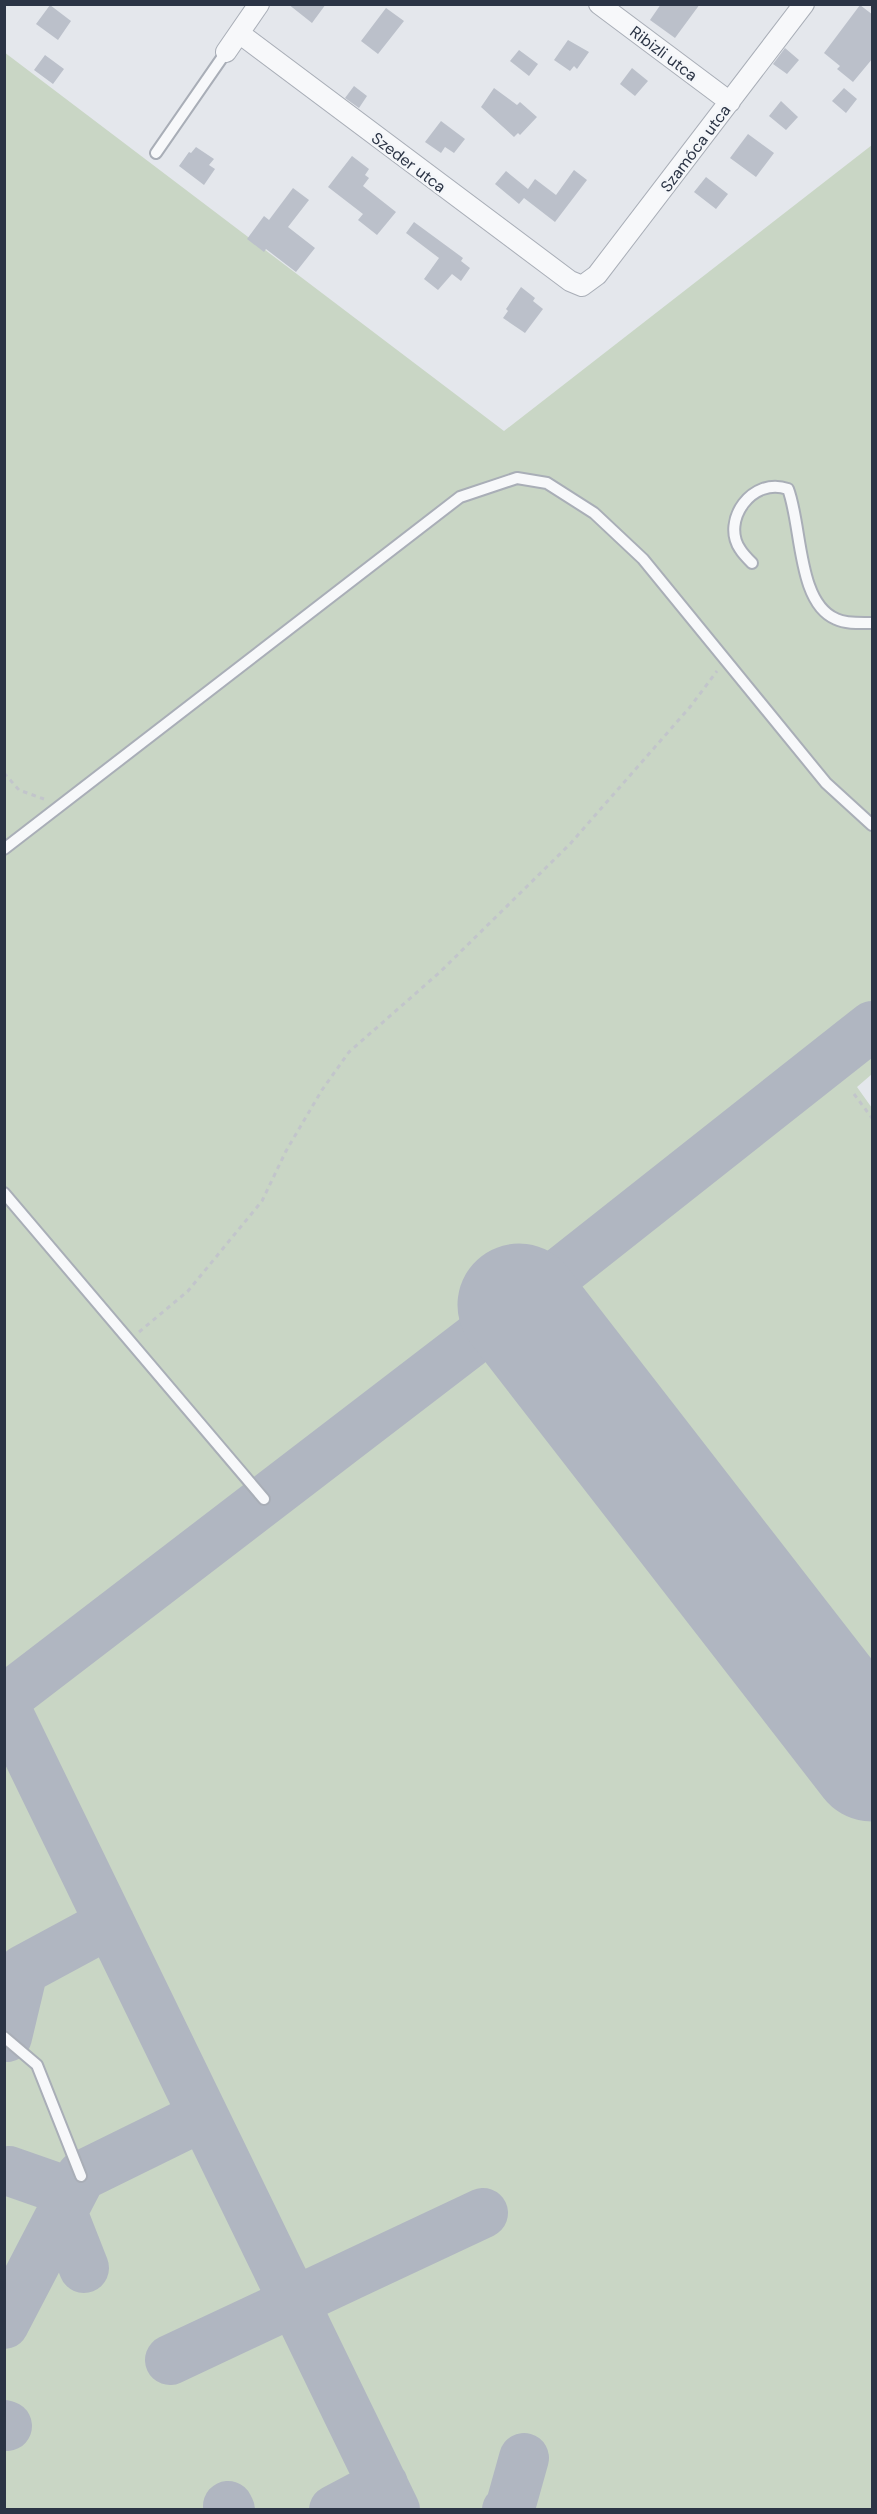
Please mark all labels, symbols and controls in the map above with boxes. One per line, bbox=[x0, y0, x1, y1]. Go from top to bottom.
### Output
street label: Ribizli utca bbox=[626, 21, 702, 86]
street label: Szamóca utca bbox=[656, 100, 735, 196]
street label: Szeder utca bbox=[367, 128, 450, 197]

